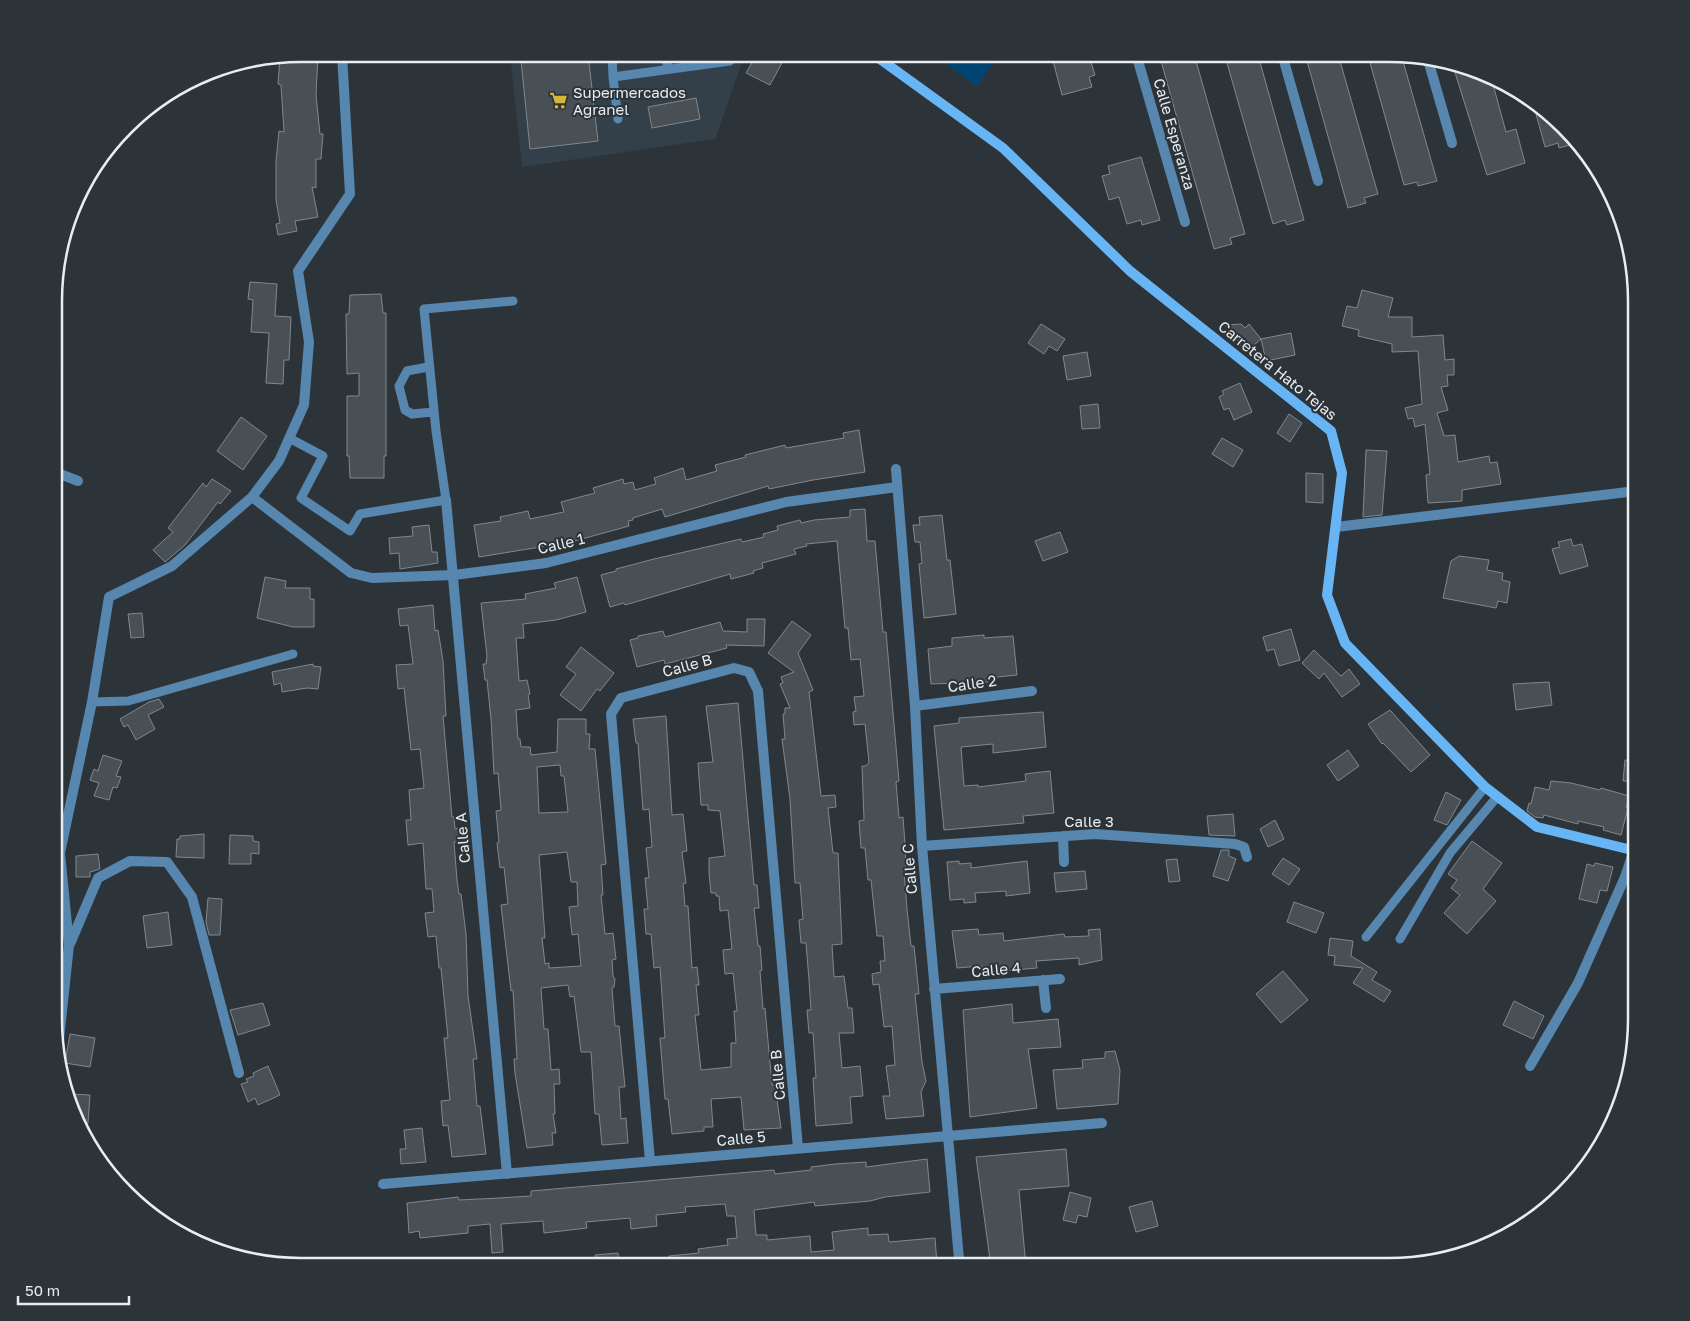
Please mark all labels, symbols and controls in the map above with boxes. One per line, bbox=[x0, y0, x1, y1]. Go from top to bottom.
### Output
street label: Calle Esperanza bbox=[1150, 76, 1200, 192]
place label: Supermercados Agranel bbox=[573, 83, 686, 118]
supermarket icon: Supermercados Agranel bbox=[549, 91, 569, 111]
street label: Carretera Hato Tejas bbox=[1215, 317, 1341, 423]
street label: Calle 1 bbox=[536, 529, 586, 557]
street label: Calle B bbox=[660, 650, 714, 680]
street label: Calle 2 bbox=[946, 671, 998, 695]
street label: Calle A bbox=[451, 812, 473, 864]
street label: Calle 3 bbox=[1064, 812, 1114, 830]
street label: Calle C bbox=[898, 843, 920, 895]
street label: Calle 4 bbox=[970, 958, 1022, 980]
street label: Calle B bbox=[766, 1049, 788, 1101]
street label: Calle 5 bbox=[716, 1127, 766, 1149]
scale bar bbox=[18, 1274, 129, 1306]
text: 50 m bbox=[25, 1281, 60, 1299]

